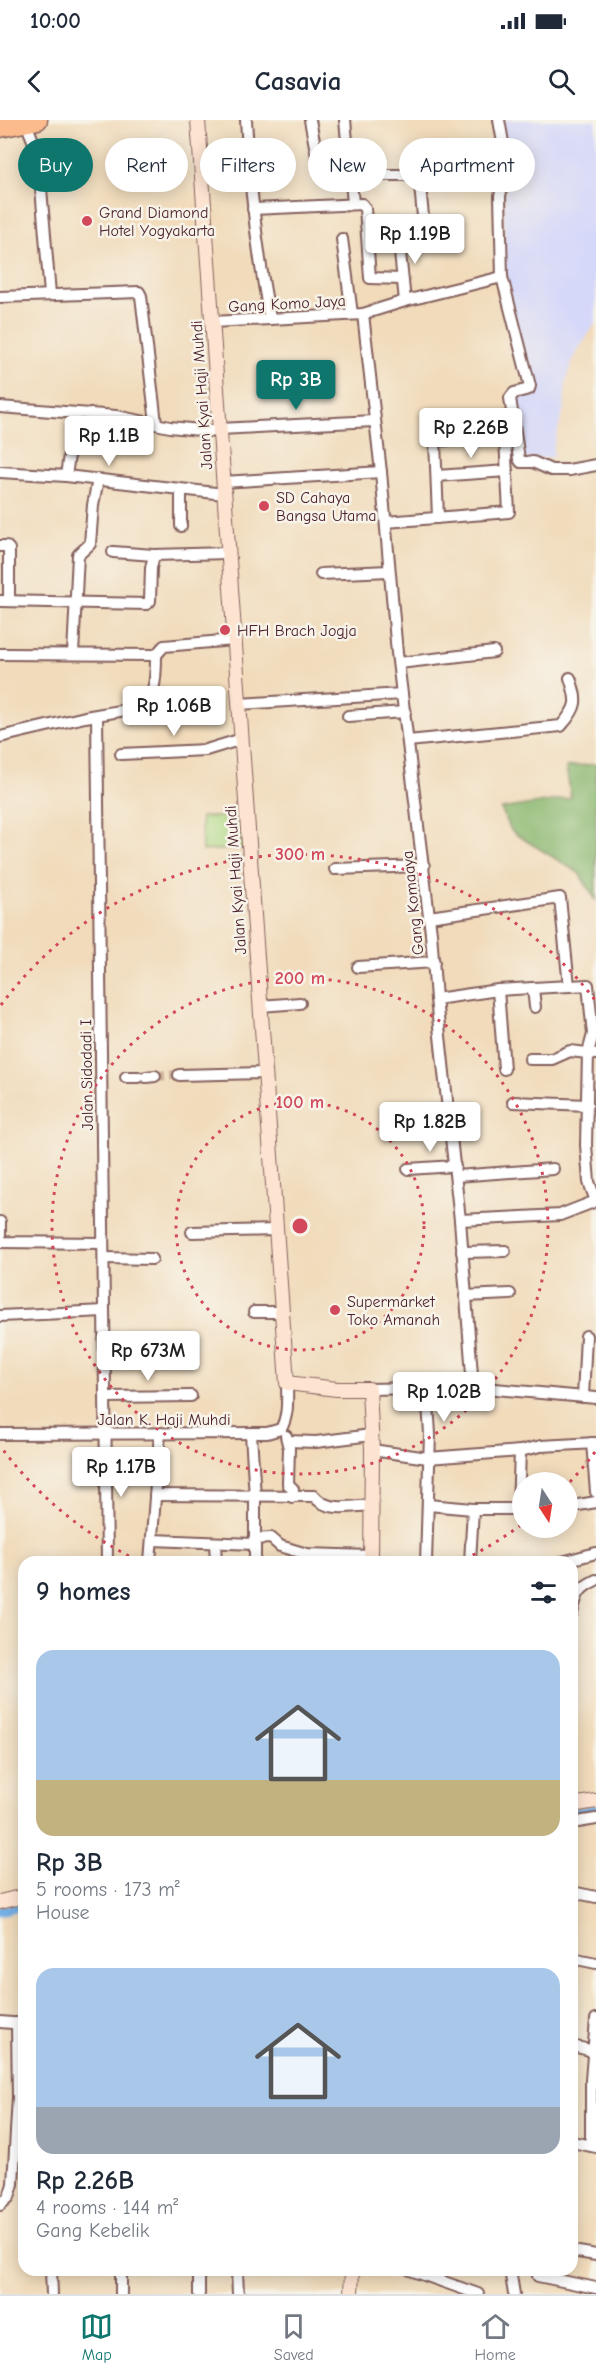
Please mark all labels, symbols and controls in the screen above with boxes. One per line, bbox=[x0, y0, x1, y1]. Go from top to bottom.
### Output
text: 10:00 bbox=[30, 8, 81, 34]
icon: back bbox=[18, 65, 51, 98]
icon: search bbox=[545, 65, 578, 98]
text: Casavia bbox=[255, 66, 341, 97]
chip: Buy bbox=[18, 138, 93, 192]
chip: Rent bbox=[105, 138, 188, 192]
chip: Filters bbox=[200, 138, 296, 192]
chip: New bbox=[308, 138, 387, 192]
chip: Apartment bbox=[399, 138, 535, 192]
place label: Grand Diamond Hotel Yogyakarta bbox=[99, 204, 215, 240]
marker: Grand Diamond Hotel Yogyakarta bbox=[80, 214, 94, 228]
pin: Rp 1.19B bbox=[353, 214, 477, 265]
text: Rp 1.19B bbox=[379, 222, 451, 245]
street label: Gang Komo Jaya bbox=[228, 292, 346, 316]
street label: Jalan Kyai Haji Muhdi bbox=[188, 320, 216, 470]
pin: Rp 3B bbox=[254, 360, 338, 411]
text: Rp 3B bbox=[270, 368, 322, 391]
pin: Rp 2.26B bbox=[409, 408, 533, 459]
pin: Rp 1.1B bbox=[54, 416, 164, 467]
text: Rp 2.26B bbox=[433, 416, 509, 439]
text: Rp 1.1B bbox=[79, 424, 139, 447]
place label: SD Cahaya Bangsa Utama bbox=[276, 489, 377, 525]
marker: SD Cahaya Bangsa Utama bbox=[257, 499, 271, 513]
place label: HFH Brach Jogja bbox=[237, 622, 357, 640]
marker: HFH Brach Jogja bbox=[218, 623, 232, 637]
pin: Rp 1.06B bbox=[112, 686, 236, 737]
text: Rp 1.06B bbox=[137, 694, 211, 717]
street label: Jalan Kyai Haji Muhdi bbox=[222, 805, 250, 955]
text: 300 m bbox=[275, 844, 325, 865]
street label: Gang Komaaya bbox=[399, 850, 427, 956]
text: 200 m bbox=[275, 968, 325, 989]
street label: Jalan Sidodadi I bbox=[77, 1019, 97, 1131]
text: 100 m bbox=[276, 1092, 324, 1113]
pin: Rp 1.82B bbox=[368, 1102, 492, 1153]
text: Rp 1.82B bbox=[393, 1110, 467, 1133]
centre of rings bbox=[290, 1216, 310, 1236]
place label: Supermarket Toko Amanah bbox=[347, 1293, 440, 1329]
marker: Supermarket Toko Amanah bbox=[328, 1303, 342, 1317]
pin: Rp 673M bbox=[93, 1331, 203, 1382]
text: Rp 673M bbox=[111, 1339, 185, 1362]
pin: Rp 1.02B bbox=[382, 1372, 506, 1423]
text: Rp 1.02B bbox=[407, 1380, 481, 1403]
street label: Jalan K. Haji Muhdi bbox=[97, 1411, 231, 1429]
pin: Rp 1.17B bbox=[59, 1447, 183, 1498]
text: Rp 1.17B bbox=[86, 1455, 156, 1478]
north arrow bbox=[512, 1472, 578, 1538]
map controls bbox=[512, 1472, 578, 1538]
icon: filters bbox=[527, 1576, 560, 1609]
text: 9 homes bbox=[36, 1577, 131, 1607]
icon: home bbox=[244, 1689, 352, 1797]
text: Rp 3B bbox=[36, 1848, 103, 1878]
text: 5 rooms · 173 m² bbox=[36, 1878, 180, 1901]
text: House bbox=[36, 1901, 90, 1924]
icon: home bbox=[244, 2007, 352, 2115]
text: Rp 2.26B bbox=[36, 2166, 134, 2196]
text: 4 rooms · 144 m² bbox=[36, 2196, 178, 2219]
text: Gang Kebelik bbox=[36, 2219, 150, 2242]
tab: Map bbox=[80, 2310, 113, 2364]
tab: Saved bbox=[274, 2310, 314, 2364]
tab: Home bbox=[474, 2310, 516, 2364]

